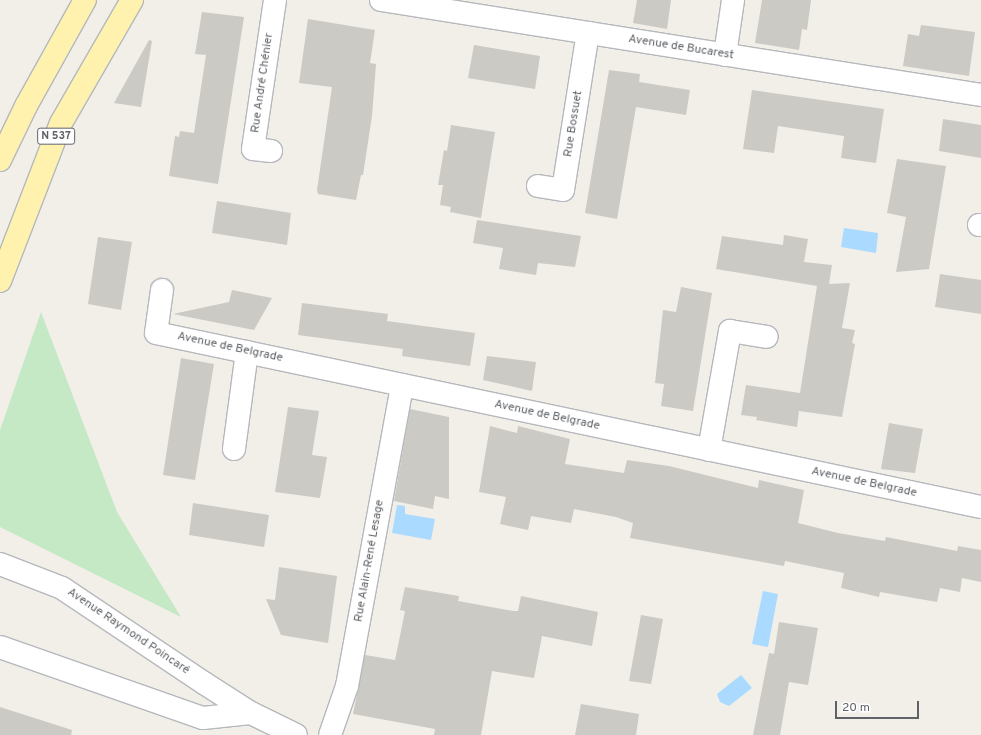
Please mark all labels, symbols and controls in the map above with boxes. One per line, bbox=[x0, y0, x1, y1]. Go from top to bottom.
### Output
street label: Rue André Chénier bbox=[249, 32, 277, 134]
street label: Avenue de Bucarest bbox=[627, 33, 735, 63]
street label: Rue Bossuet bbox=[562, 90, 586, 158]
road number: N 537 bbox=[37, 127, 75, 145]
street label: Avenue de Belgrade bbox=[176, 330, 284, 366]
street label: Avenue de Belgrade bbox=[493, 398, 601, 434]
street label: Avenue de Belgrade bbox=[810, 465, 918, 501]
street label: Rue Alain-René Lesage bbox=[352, 498, 388, 624]
street label: Avenue Raymond Poincaré bbox=[64, 586, 192, 678]
scale bar bbox=[837, 693, 921, 719]
text: 20 m bbox=[842, 700, 870, 716]

